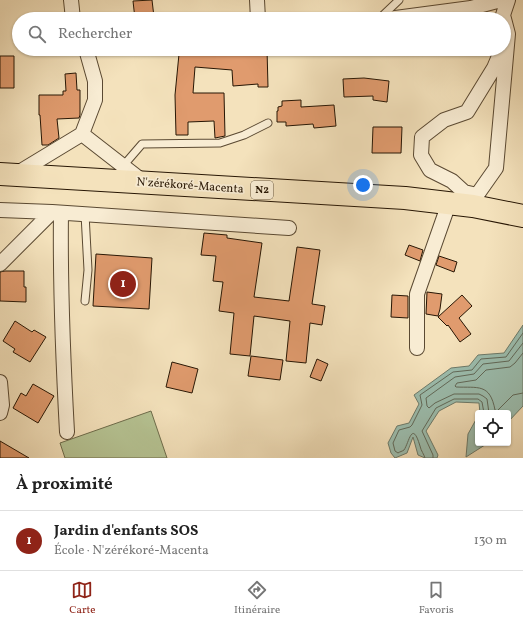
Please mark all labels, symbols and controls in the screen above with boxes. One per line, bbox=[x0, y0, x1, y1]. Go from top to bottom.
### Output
search box bbox=[12, 12, 511, 56]
icon: search bbox=[26, 23, 48, 45]
text: Rechercher bbox=[58, 24, 132, 45]
street label: N'zérékoré-Macenta bbox=[136, 174, 244, 198]
your location bbox=[353, 175, 373, 195]
road number: N2 bbox=[251, 181, 273, 199]
pin: 1 bbox=[110, 269, 136, 299]
map controls bbox=[475, 410, 511, 446]
button: locate bbox=[475, 410, 511, 446]
text: À proximité bbox=[16, 473, 113, 496]
text: Jardin d'enfants SOS bbox=[54, 521, 198, 542]
text: 1 bbox=[26, 532, 32, 550]
text: 130 m bbox=[474, 532, 507, 550]
text: École · N'zérékoré-Macenta bbox=[54, 542, 209, 560]
tab: Carte bbox=[69, 579, 96, 618]
tab: Itinéraire bbox=[234, 579, 280, 618]
tab: Favoris bbox=[419, 579, 454, 618]

